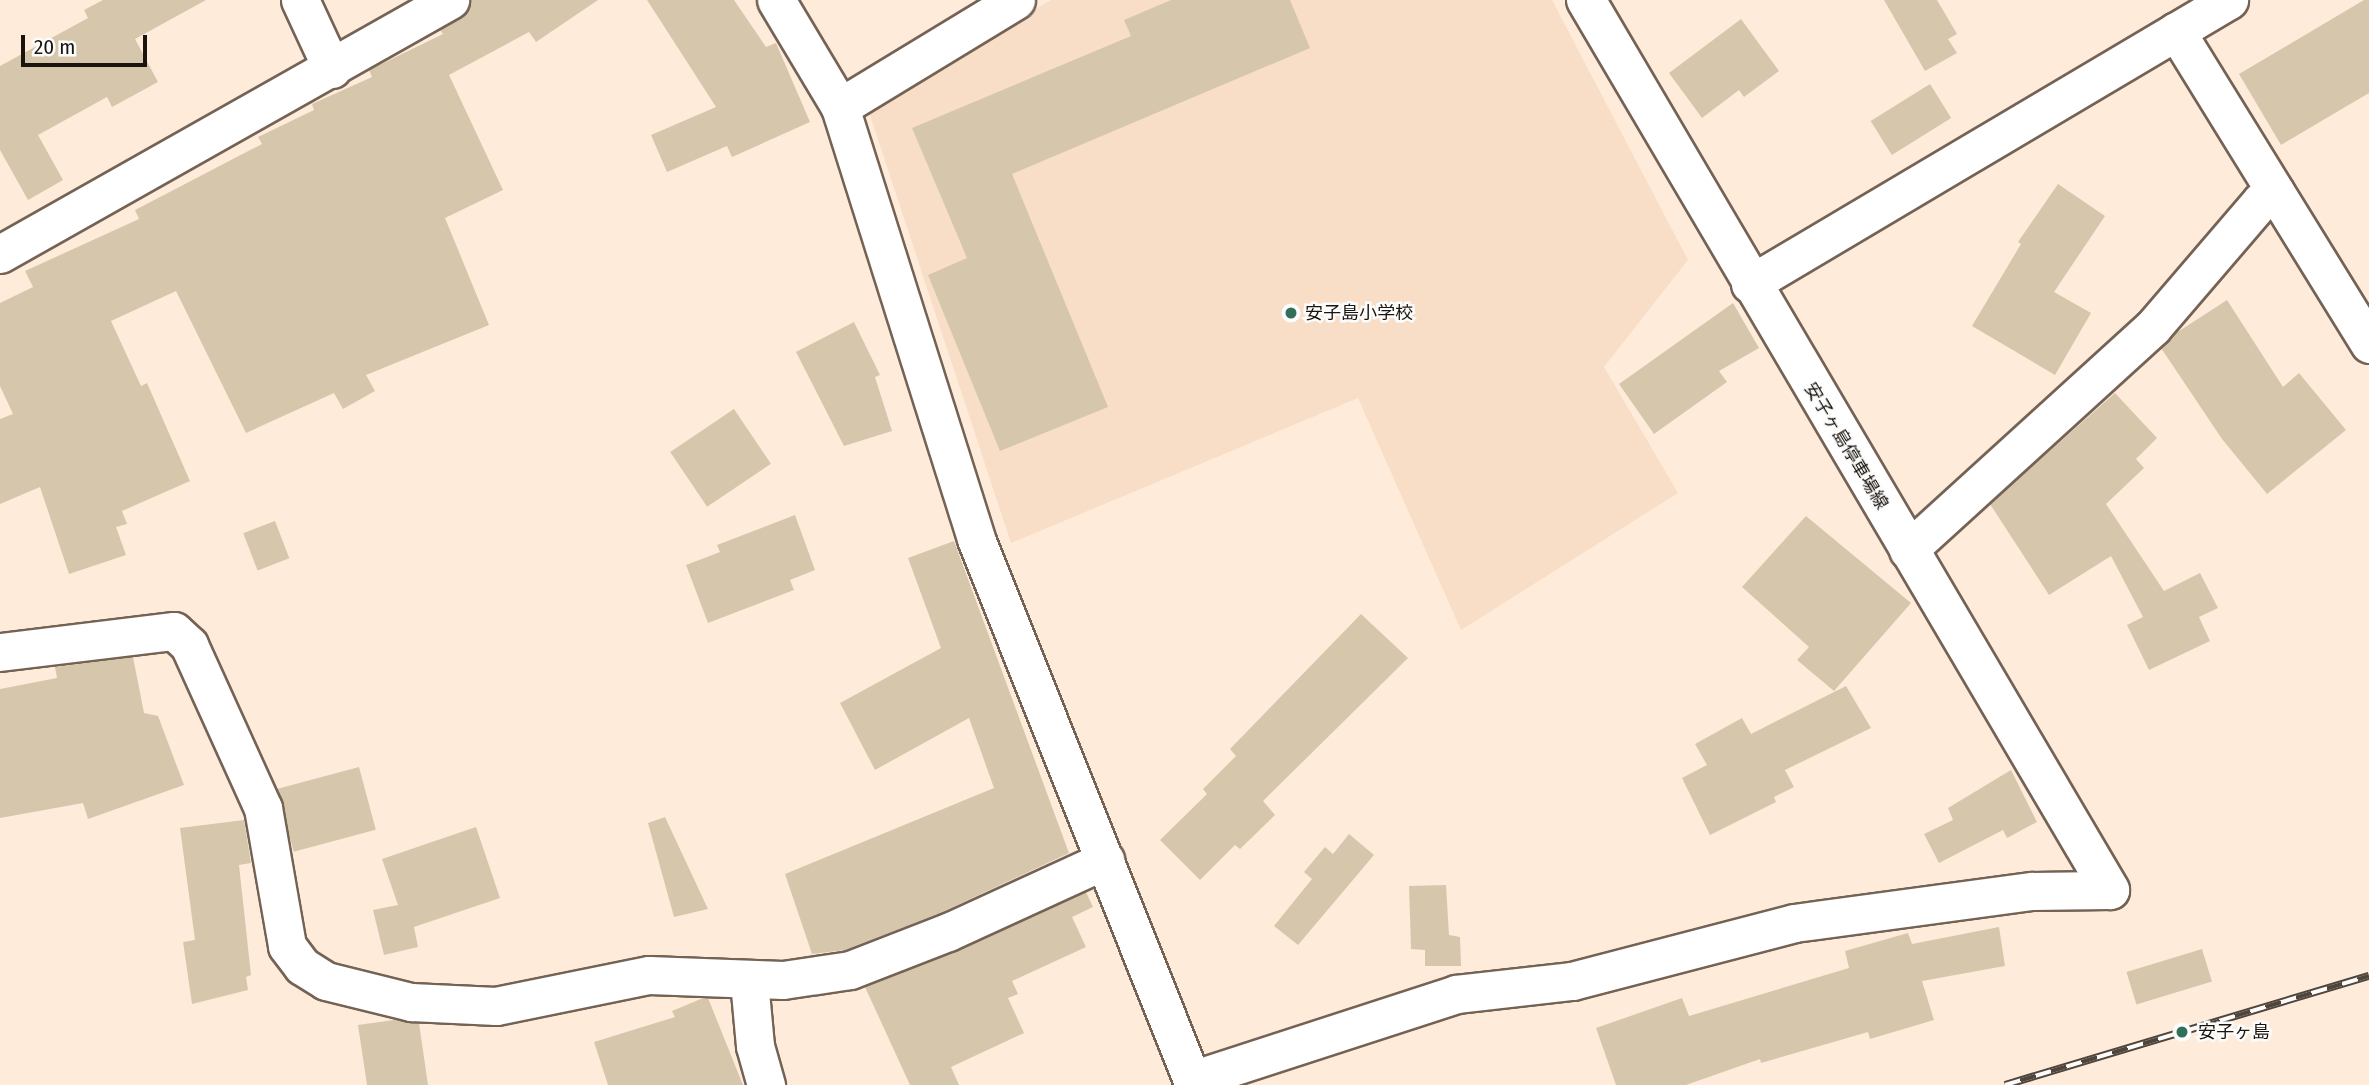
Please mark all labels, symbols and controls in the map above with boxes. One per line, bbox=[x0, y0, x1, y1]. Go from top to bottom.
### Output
scale bar bbox=[24, 21, 150, 65]
text: 20 m bbox=[34, 34, 75, 60]
place label: 安子島小学校 bbox=[1305, 302, 1413, 324]
marker: 安子島小学校 bbox=[1283, 305, 1299, 321]
street label: 安子ヶ島停車場線 bbox=[1800, 379, 1892, 513]
place label: 安子ヶ島 bbox=[2198, 1021, 2270, 1043]
marker: 安子ヶ島 bbox=[2172, 1022, 2192, 1042]

